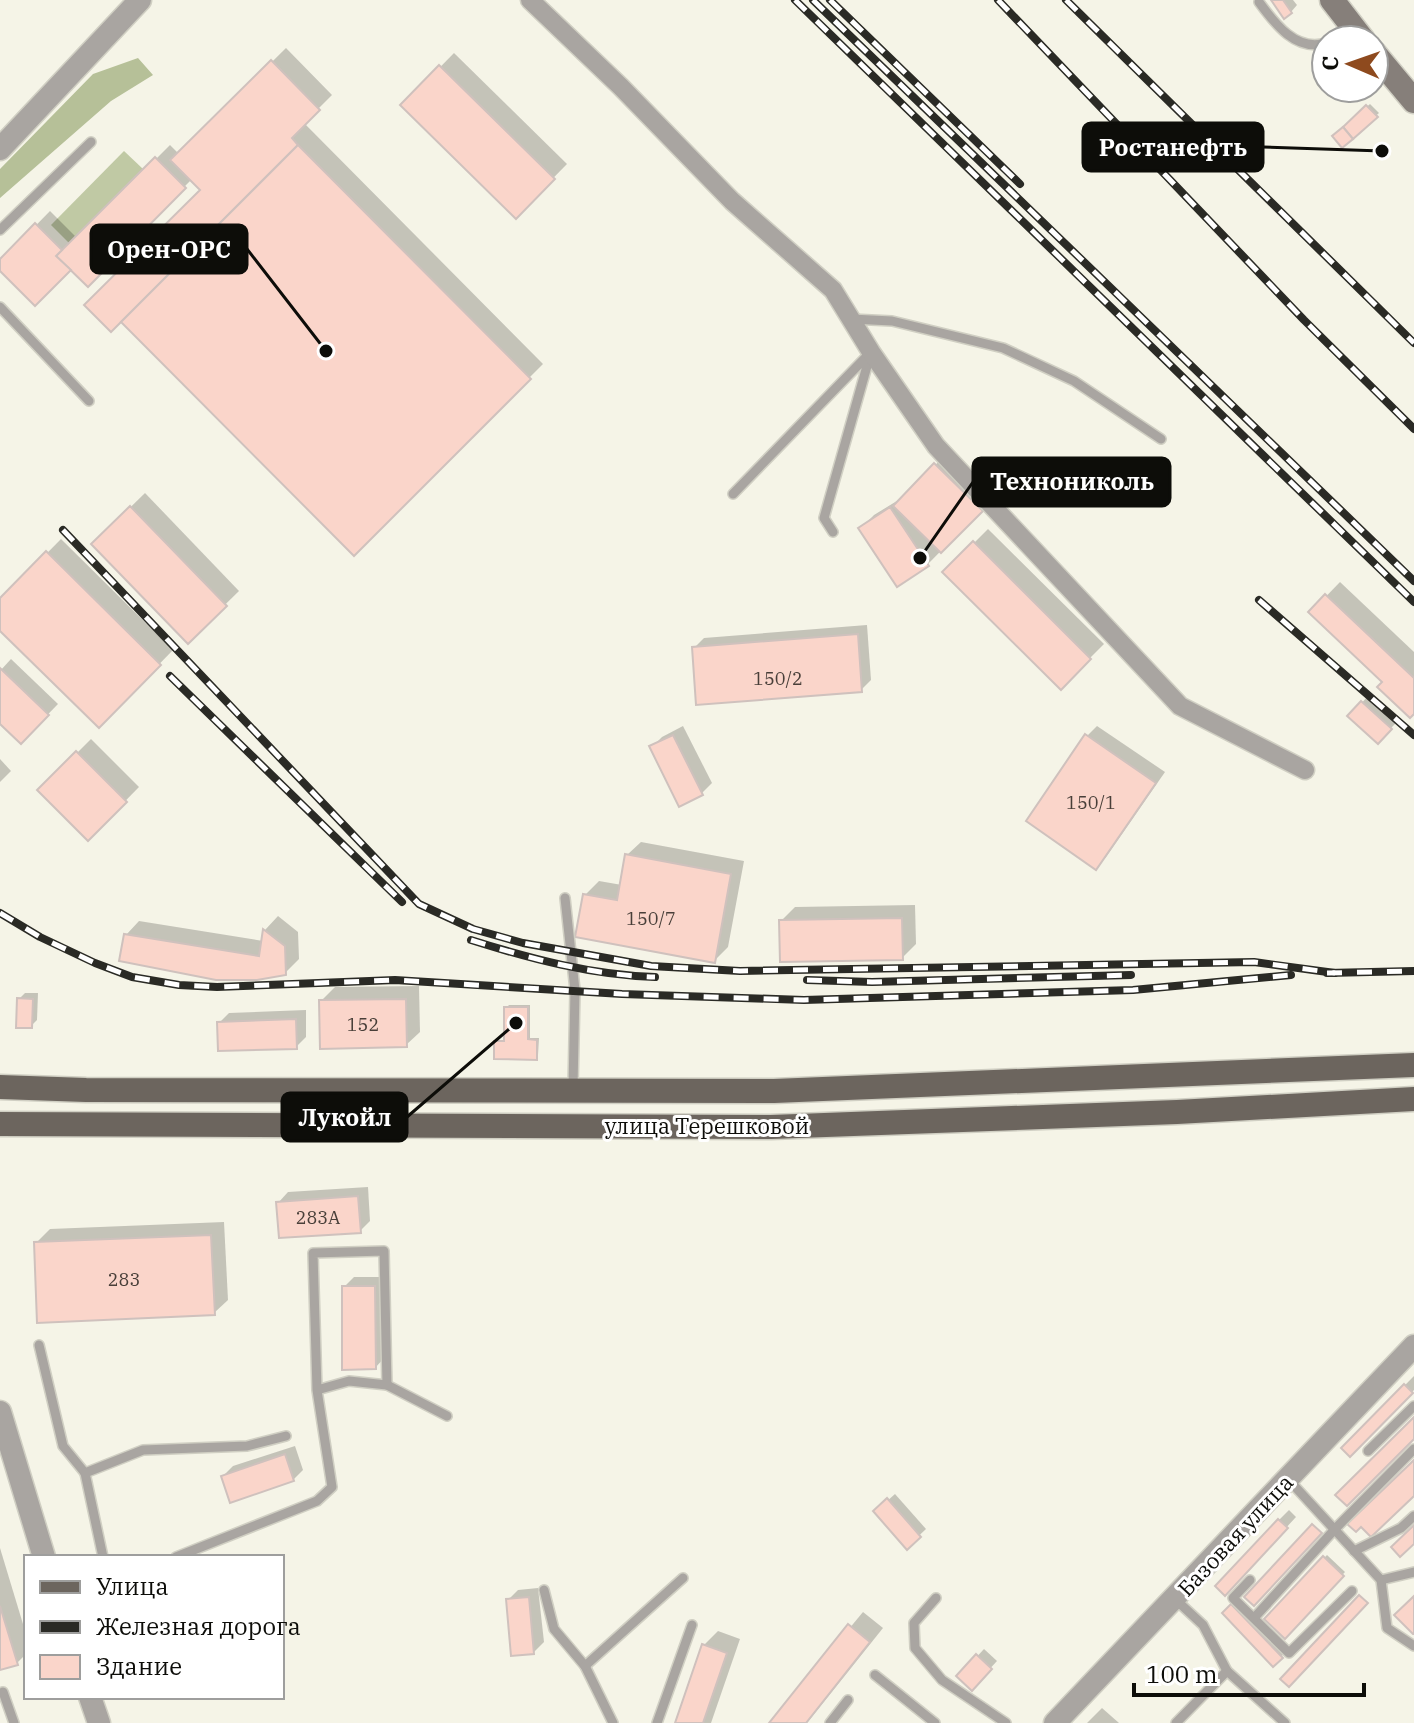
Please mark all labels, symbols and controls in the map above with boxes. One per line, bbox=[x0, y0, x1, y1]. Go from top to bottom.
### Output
north arrow bbox=[1310, 24, 1390, 104]
text: С bbox=[1315, 55, 1344, 71]
callout: Ростанефть bbox=[1083, 123, 1263, 171]
text: Ростанефть bbox=[1099, 131, 1247, 163]
callout: Орен-ОРС bbox=[91, 225, 247, 273]
text: Орен-ОРС bbox=[107, 233, 231, 265]
callout: Технониколь bbox=[973, 458, 1170, 506]
text: Технониколь bbox=[990, 465, 1154, 497]
house number: 150/2 bbox=[753, 667, 803, 690]
house number: 150/1 bbox=[1066, 791, 1116, 814]
house number: 150/7 bbox=[626, 907, 676, 930]
house number: 152 bbox=[347, 1013, 379, 1036]
callout: Лукойл bbox=[282, 1093, 407, 1141]
text: Лукойл bbox=[299, 1101, 391, 1133]
street label: улица Терешковой bbox=[605, 1111, 809, 1140]
house number: 283А bbox=[296, 1206, 341, 1229]
house number: 283 bbox=[108, 1268, 140, 1291]
street label: Базовая улица bbox=[1171, 1468, 1299, 1602]
legend bbox=[24, 1555, 284, 1699]
text: Улица bbox=[96, 1570, 169, 1602]
text: Железная дорога bbox=[96, 1610, 301, 1642]
scale bar bbox=[1134, 1647, 1364, 1697]
text: Здание bbox=[96, 1650, 182, 1682]
text: 100 m bbox=[1146, 1658, 1218, 1690]

